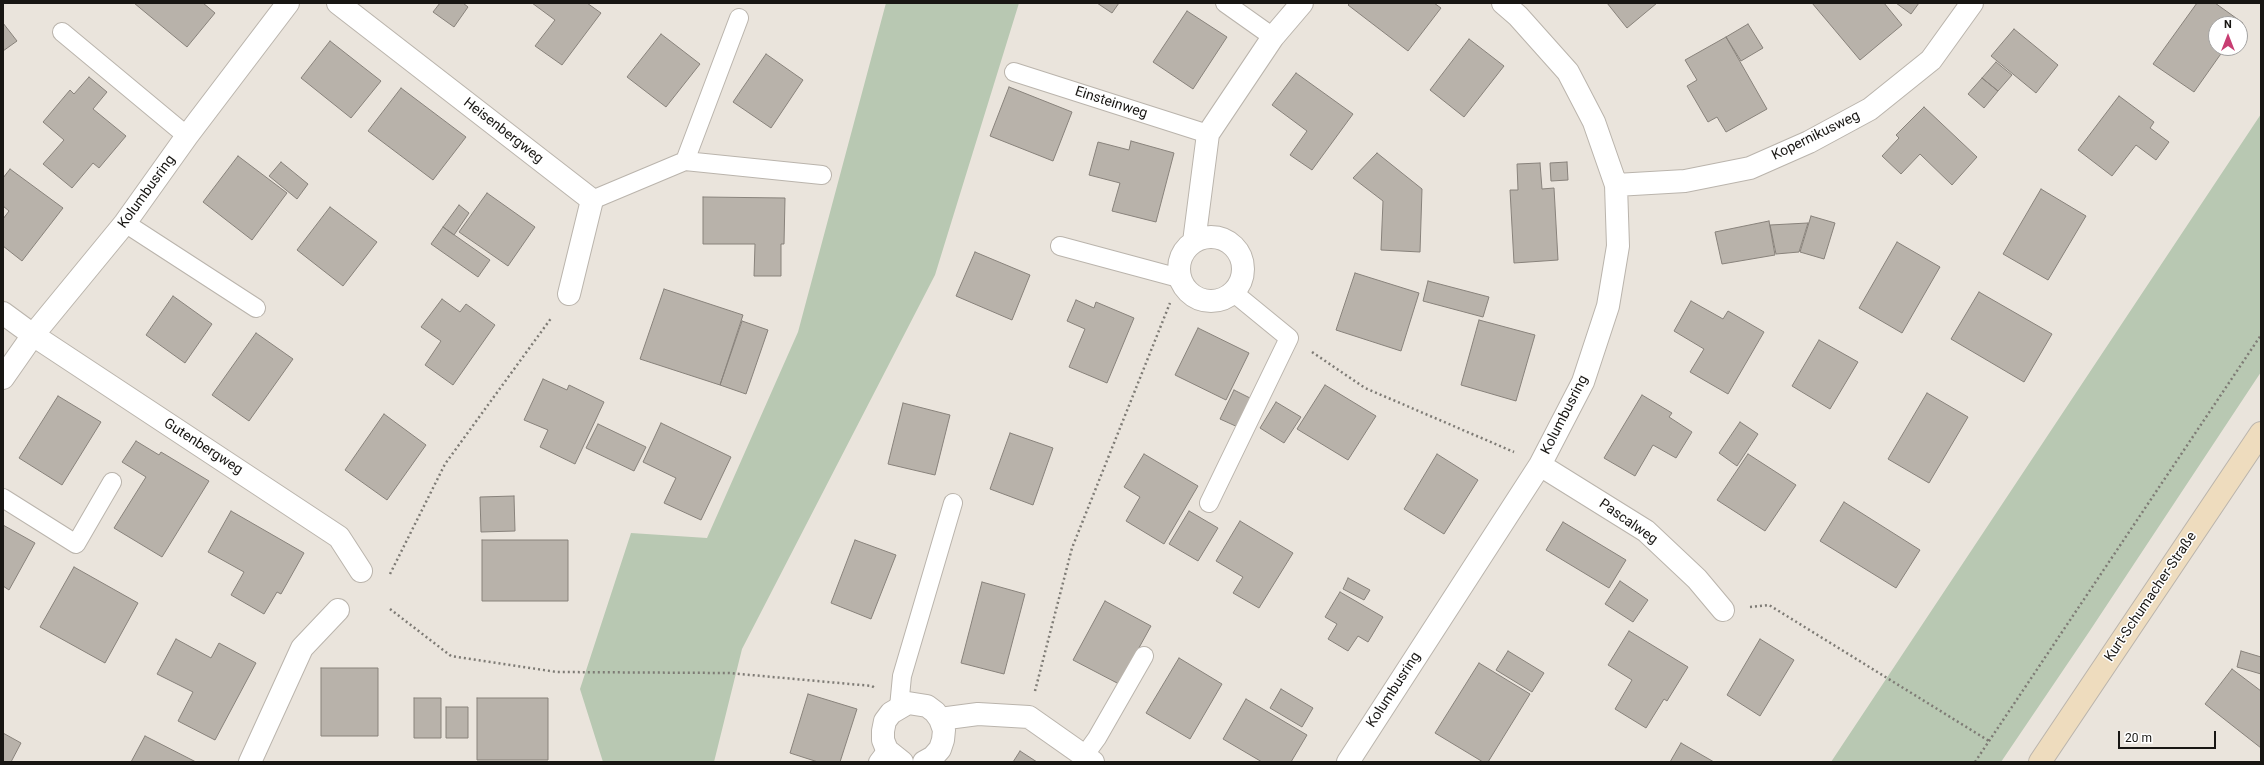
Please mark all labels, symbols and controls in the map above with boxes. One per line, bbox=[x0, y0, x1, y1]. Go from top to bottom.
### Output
north arrow bbox=[2208, 16, 2248, 56]
text: N bbox=[2224, 18, 2232, 31]
street label: Einsteinweg bbox=[1073, 83, 1149, 123]
street label: Heisenbergweg bbox=[460, 95, 546, 167]
street label: Kopernikusweg bbox=[1769, 107, 1863, 165]
street label: Kolumbusring bbox=[115, 152, 179, 232]
street label: Kolumbusring bbox=[1538, 373, 1592, 457]
street label: Gutenbergweg bbox=[160, 415, 246, 479]
street label: Pascalweg bbox=[1595, 496, 1661, 548]
street label: Kurt-Schumacher-Straße bbox=[2101, 529, 2201, 665]
street label: Kolumbusring bbox=[1363, 649, 1425, 731]
scale bar bbox=[2120, 723, 2218, 749]
text: 20 m bbox=[2125, 731, 2152, 745]

